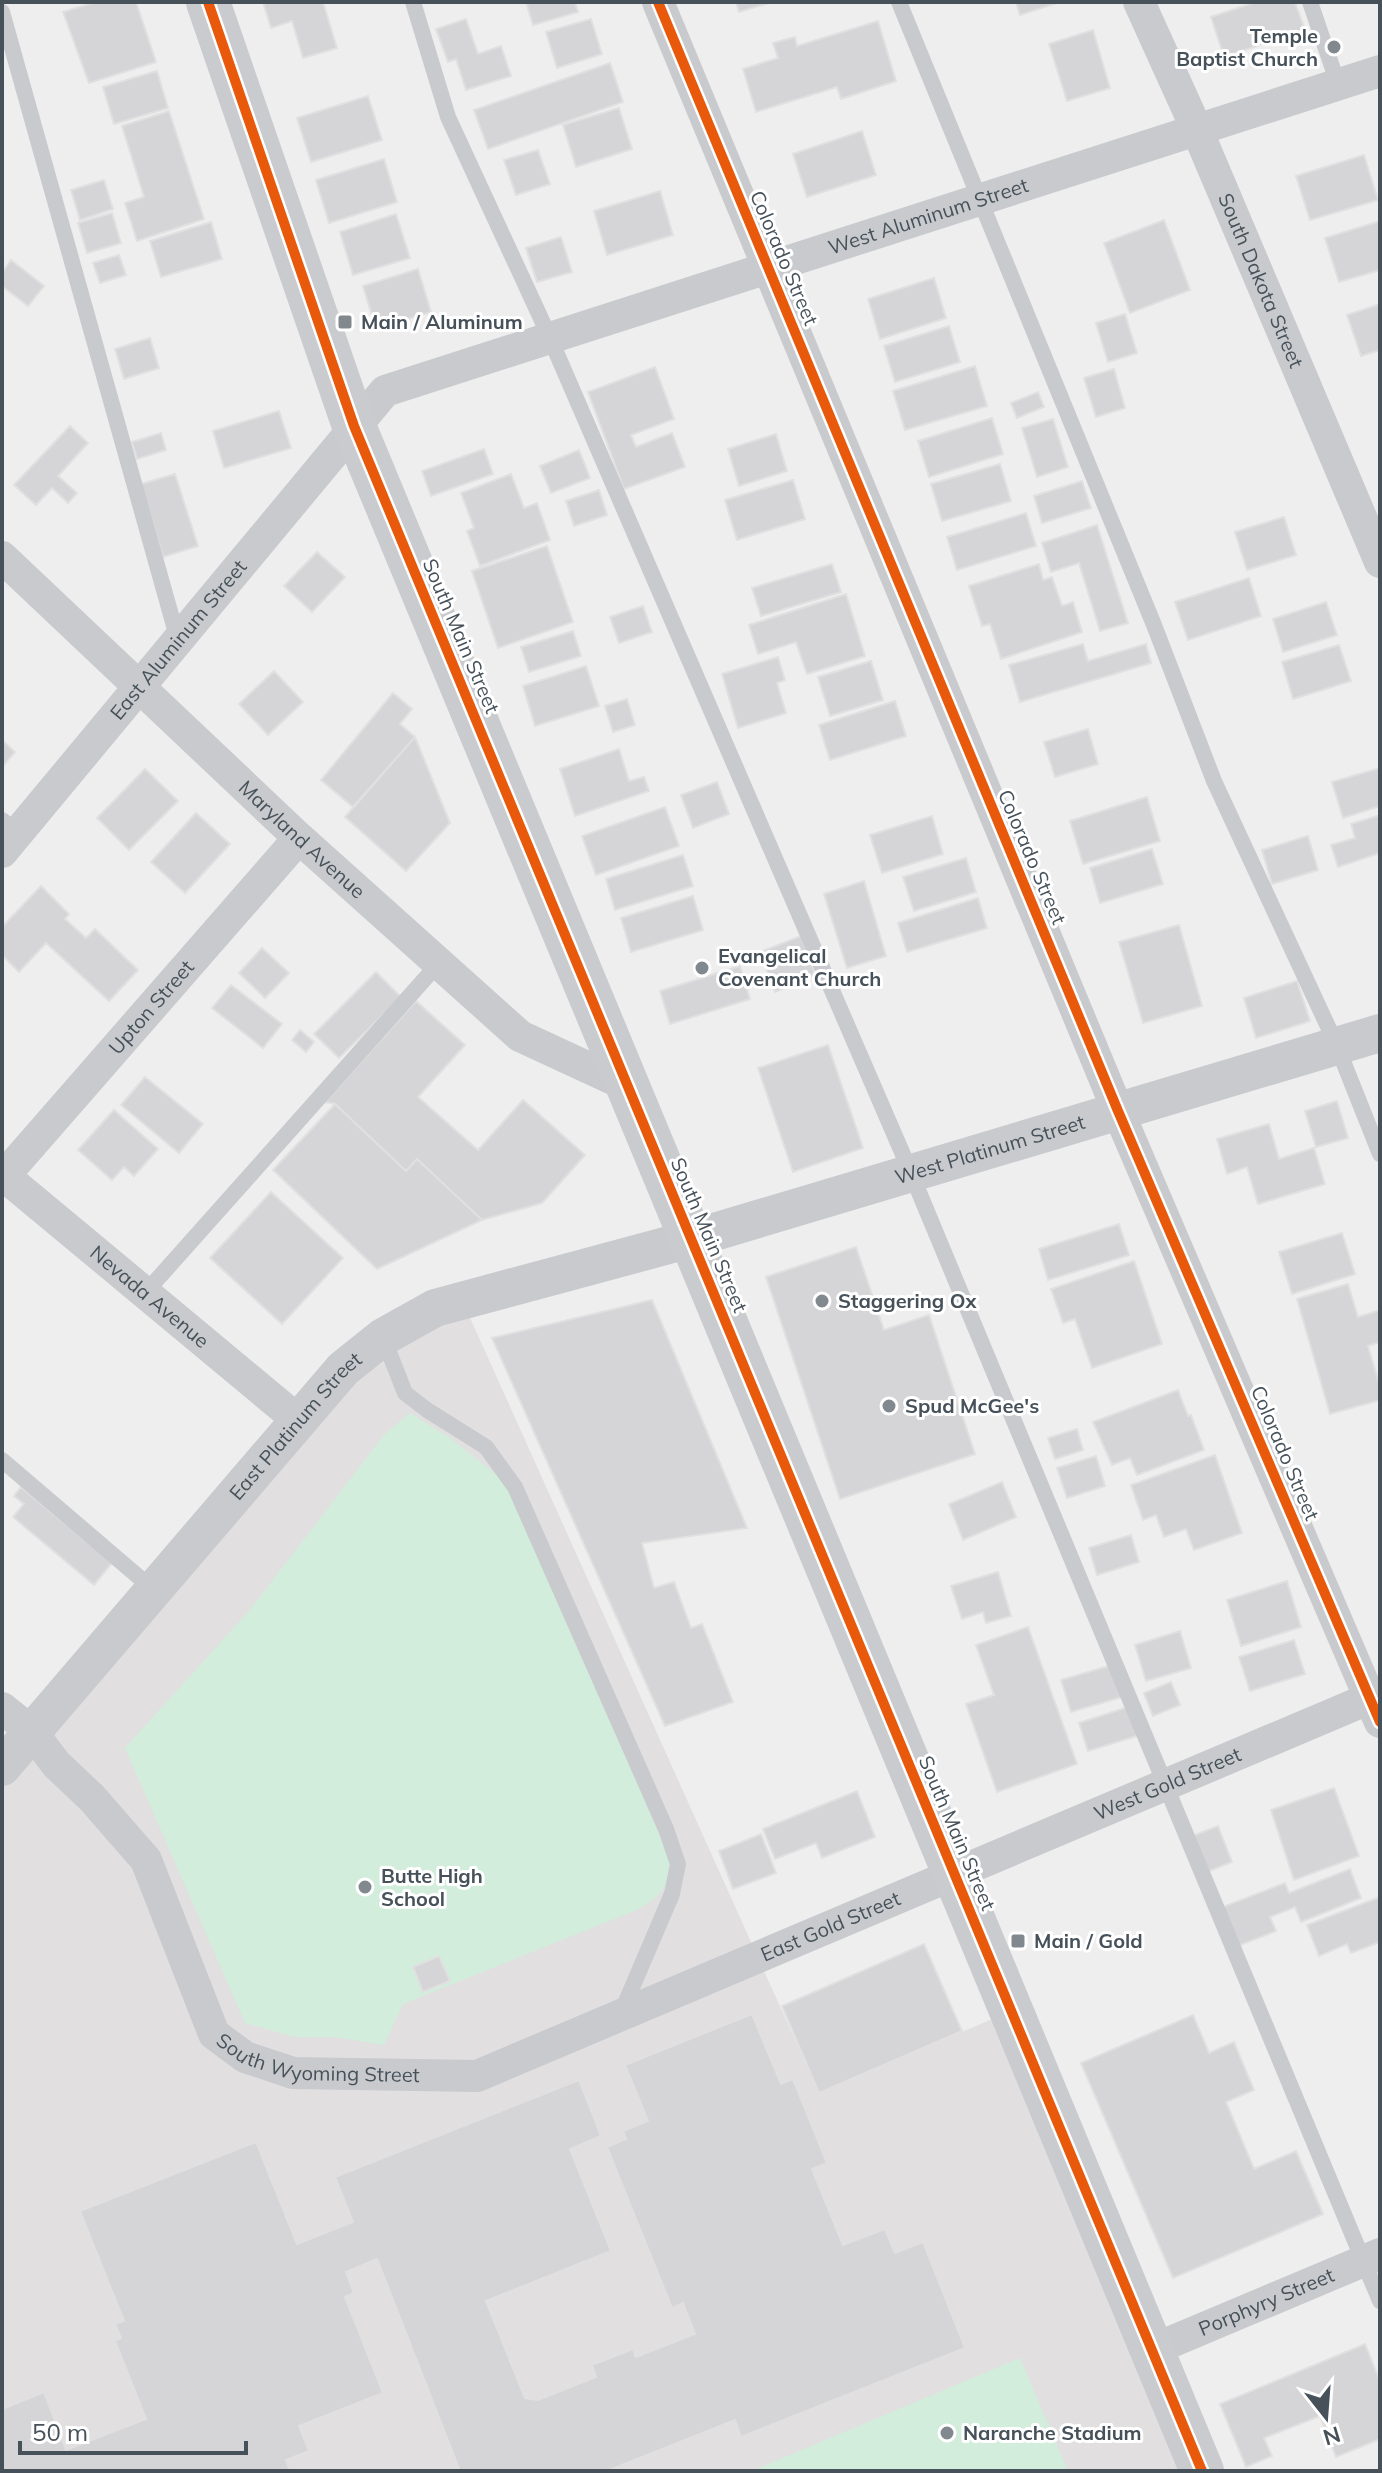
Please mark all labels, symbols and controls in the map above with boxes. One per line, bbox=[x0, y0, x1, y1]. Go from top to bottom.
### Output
place label: Temple Baptist Church bbox=[1176, 23, 1318, 71]
marker: Temple Baptist Church bbox=[1325, 38, 1343, 56]
street label: West Aluminum Street bbox=[825, 172, 1031, 260]
street label: Colorado Street bbox=[745, 187, 824, 329]
street label: South Dakota Street bbox=[1213, 189, 1309, 371]
place label: Main / Aluminum bbox=[361, 309, 523, 334]
marker: Main / Aluminum bbox=[336, 313, 354, 331]
street label: East Aluminum Street bbox=[104, 554, 252, 724]
street label: South Main Street bbox=[418, 555, 505, 717]
street label: Maryland Avenue bbox=[234, 775, 371, 903]
street label: Colorado Street bbox=[993, 786, 1072, 928]
place label: Evangelical Covenant Church bbox=[718, 943, 881, 991]
street label: Upton Street bbox=[103, 955, 199, 1059]
marker: Evangelical Covenant Church bbox=[693, 959, 711, 977]
street label: West Platinum Street bbox=[892, 1109, 1088, 1189]
street label: South Main Street bbox=[666, 1154, 753, 1316]
street label: Nevada Avenue bbox=[85, 1240, 214, 1353]
place label: Staggering Ox bbox=[838, 1288, 977, 1313]
marker: Staggering Ox bbox=[813, 1292, 831, 1310]
street label: East Platinum Street bbox=[224, 1346, 366, 1505]
street label: Colorado Street bbox=[1246, 1382, 1325, 1524]
place label: Spud McGee's bbox=[905, 1393, 1039, 1418]
marker: Spud McGee's bbox=[880, 1397, 898, 1415]
street label: West Gold Street bbox=[1090, 1741, 1245, 1826]
street label: South Main Street bbox=[914, 1752, 1001, 1914]
place label: Butte High School bbox=[381, 1863, 483, 1911]
marker: Butte High School bbox=[356, 1878, 374, 1896]
street label: East Gold Street bbox=[757, 1885, 904, 1967]
place label: Main / Gold bbox=[1034, 1928, 1143, 1953]
marker: Main / Gold bbox=[1009, 1932, 1027, 1950]
street label: South Wyoming Street bbox=[212, 2027, 420, 2087]
street label: Porphyry Street bbox=[1195, 2262, 1338, 2341]
north arrow bbox=[1286, 2377, 1366, 2457]
scale bar bbox=[20, 2405, 246, 2455]
text: 50 m bbox=[32, 2417, 88, 2447]
place label: Naranche Stadium bbox=[963, 2420, 1142, 2445]
text: N bbox=[1320, 2420, 1344, 2452]
marker: Naranche Stadium bbox=[938, 2424, 956, 2442]

